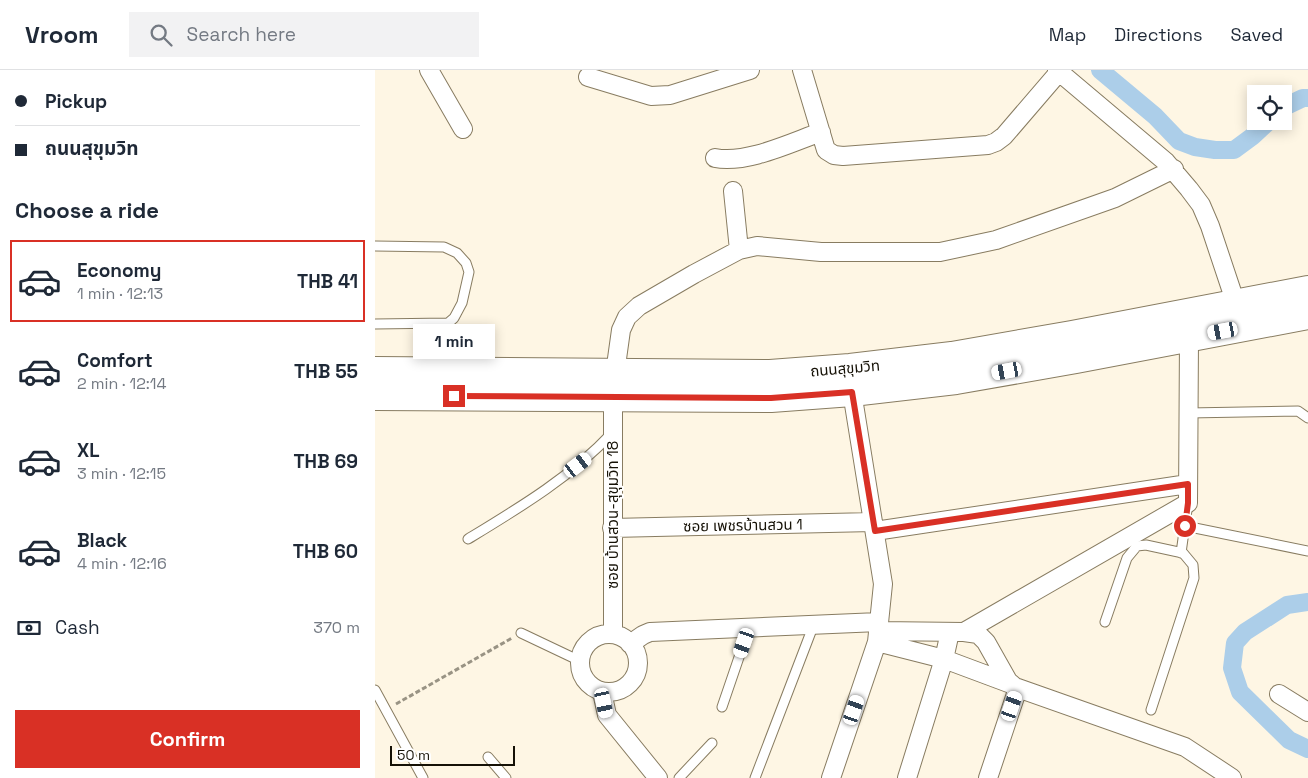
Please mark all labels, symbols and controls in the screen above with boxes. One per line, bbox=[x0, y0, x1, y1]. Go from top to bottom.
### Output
search box bbox=[129, 12, 479, 57]
text: Vroom bbox=[25, 19, 99, 50]
icon: search bbox=[147, 21, 175, 49]
text: Search here bbox=[187, 22, 296, 47]
text: Map bbox=[1049, 23, 1086, 46]
text: Directions bbox=[1114, 23, 1203, 46]
text: Saved bbox=[1231, 23, 1283, 46]
map controls bbox=[1247, 85, 1292, 130]
button: locate bbox=[1247, 85, 1292, 130]
text: Pickup bbox=[45, 89, 107, 114]
text: ถนนสุขุมวิท bbox=[45, 136, 138, 161]
text: Choose a ride bbox=[15, 196, 159, 224]
text: Economy bbox=[77, 258, 161, 283]
icon: car bbox=[17, 259, 62, 304]
text: THB 41 bbox=[297, 269, 358, 294]
text: 1 min · 12:13 bbox=[77, 283, 163, 304]
car bbox=[1206, 321, 1239, 341]
callout: 1 min bbox=[413, 324, 495, 358]
text: 1 min bbox=[434, 331, 474, 352]
text: Comfort bbox=[77, 348, 153, 373]
icon: car bbox=[17, 349, 62, 394]
street label: ถนนสุขุมวิท bbox=[809, 355, 881, 381]
text: THB 55 bbox=[294, 359, 358, 384]
car bbox=[990, 361, 1023, 381]
text: 2 min · 12:14 bbox=[77, 373, 167, 394]
route end bbox=[443, 385, 465, 407]
text: XL bbox=[77, 438, 100, 463]
icon: car bbox=[17, 439, 62, 484]
street label: ซอย บ้านสวน-สุขุมวิท 18 bbox=[603, 441, 622, 589]
text: THB 69 bbox=[293, 449, 358, 474]
car bbox=[561, 450, 594, 480]
text: 3 min · 12:15 bbox=[77, 463, 166, 484]
street label: ซอย เพชรบ้านสวน 1 bbox=[683, 514, 803, 536]
route start bbox=[1174, 515, 1196, 537]
text: Black bbox=[77, 528, 127, 553]
icon: car bbox=[17, 529, 62, 574]
text: THB 60 bbox=[293, 539, 358, 564]
text: 4 min · 12:16 bbox=[77, 553, 167, 574]
icon: cash bbox=[15, 614, 43, 642]
text: Cash bbox=[55, 615, 100, 640]
text: 370 m bbox=[313, 617, 360, 638]
car bbox=[732, 626, 755, 660]
car bbox=[593, 687, 614, 719]
car bbox=[1000, 689, 1023, 723]
car bbox=[842, 693, 865, 727]
button: Confirm bbox=[15, 710, 360, 768]
scale bar bbox=[390, 743, 515, 766]
text: 50 m bbox=[397, 746, 430, 764]

